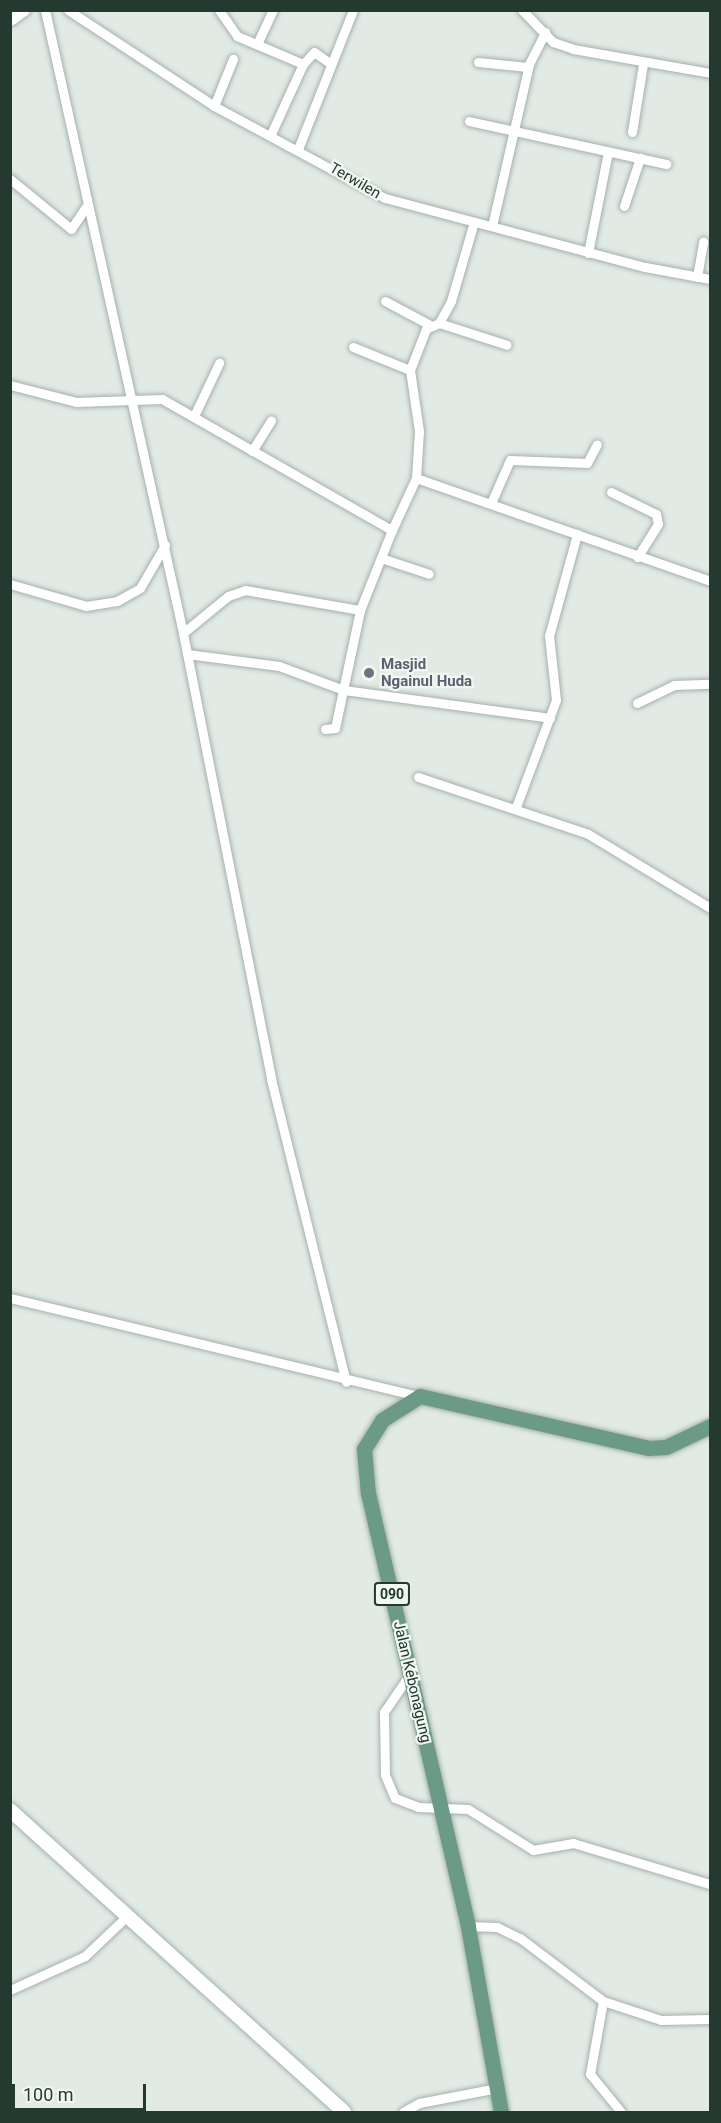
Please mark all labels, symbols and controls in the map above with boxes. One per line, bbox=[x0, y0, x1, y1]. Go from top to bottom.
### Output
street label: Terwilen bbox=[326, 159, 384, 203]
place label: Masjid Ngainul Huda bbox=[381, 655, 472, 690]
marker: Masjid Ngainul Huda bbox=[362, 666, 376, 680]
road number: 090 bbox=[372, 1583, 412, 1605]
street label: Jalan Kebonagung bbox=[389, 1619, 435, 1745]
scale bar bbox=[15, 2072, 148, 2110]
text: 100 m bbox=[23, 2084, 74, 2105]

